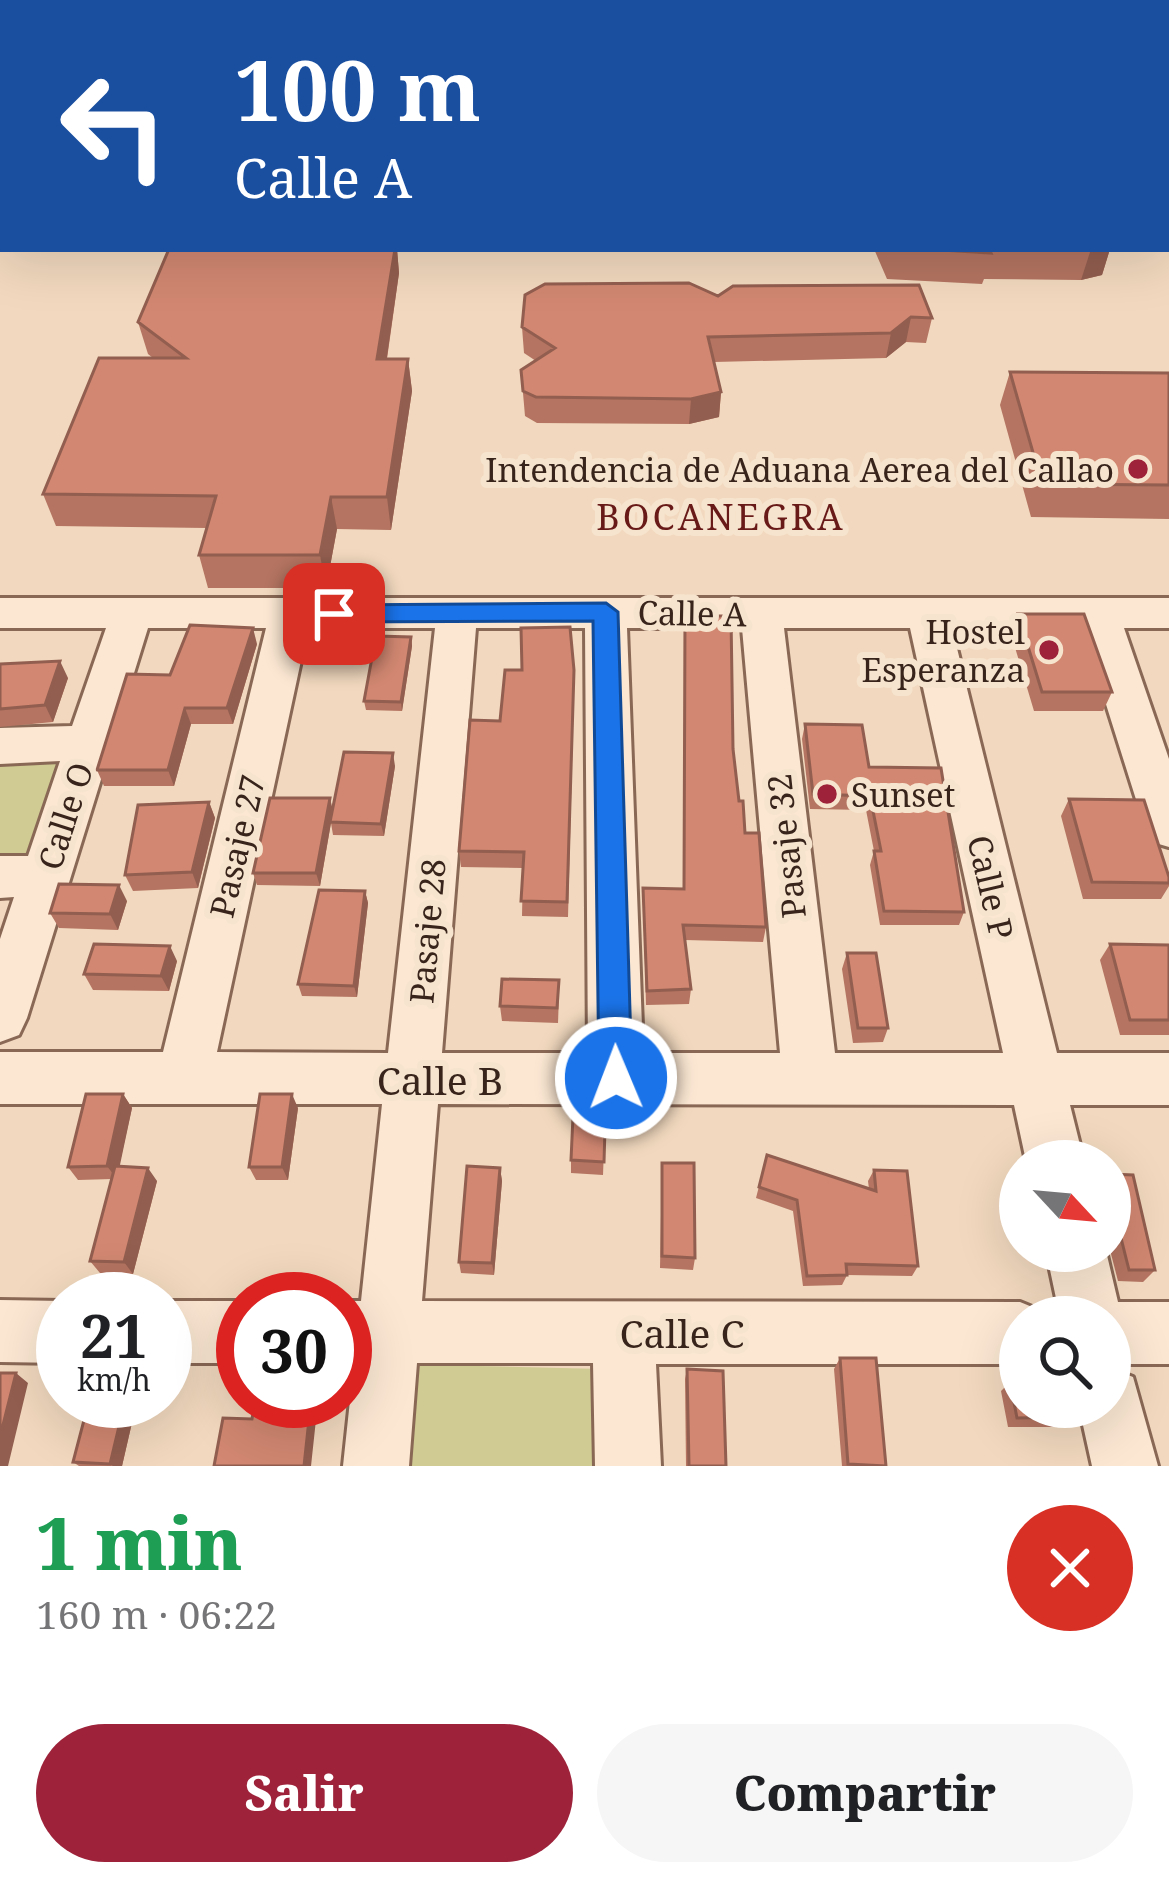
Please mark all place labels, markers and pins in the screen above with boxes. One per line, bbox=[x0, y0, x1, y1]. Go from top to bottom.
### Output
place label: Intendencia de Aduana Aerea del Callao bbox=[485, 447, 1114, 492]
marker: Intendencia de Aduana Aerea del Callao bbox=[1125, 456, 1151, 482]
pin bbox=[283, 563, 385, 665]
place label: Hostel Esperanza bbox=[861, 609, 1025, 692]
marker: Hostel Esperanza bbox=[1036, 637, 1062, 663]
place label: Sunset bbox=[851, 772, 955, 817]
marker: Sunset bbox=[814, 781, 840, 807]

